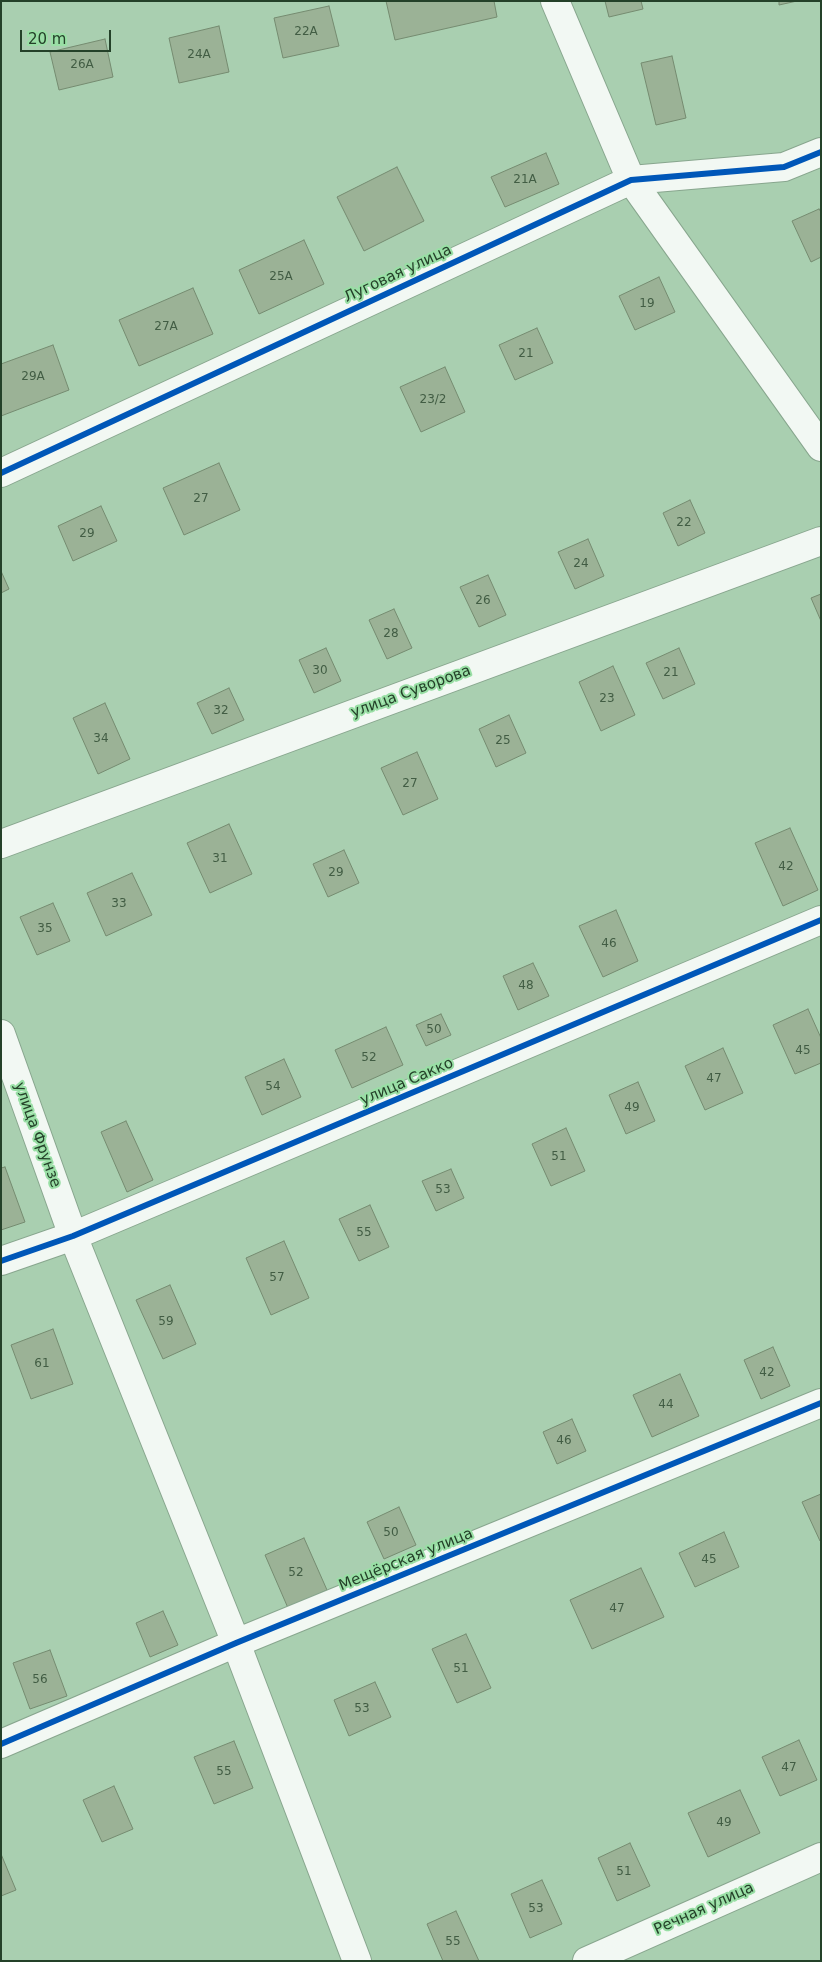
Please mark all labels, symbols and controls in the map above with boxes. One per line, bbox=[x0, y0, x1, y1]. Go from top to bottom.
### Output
scale bar bbox=[22, 20, 114, 52]
house number: 22А bbox=[294, 25, 318, 39]
text: 20 m bbox=[28, 30, 66, 48]
house number: 24А bbox=[187, 48, 211, 62]
house number: 26А bbox=[70, 58, 94, 72]
house number: 21А bbox=[513, 173, 537, 187]
street label: Луговая улица bbox=[341, 241, 455, 307]
house number: 25А bbox=[269, 270, 293, 284]
house number: 19 bbox=[639, 297, 655, 311]
house number: 27А bbox=[154, 320, 178, 334]
house number: 21 bbox=[518, 347, 534, 361]
house number: 29А bbox=[21, 370, 45, 384]
house number: 23/2 bbox=[420, 393, 446, 407]
house number: 27 bbox=[193, 492, 209, 506]
house number: 22 bbox=[676, 516, 692, 530]
house number: 29 bbox=[79, 527, 95, 541]
house number: 24 bbox=[573, 557, 589, 571]
house number: 26 bbox=[475, 594, 491, 608]
house number: 28 bbox=[383, 627, 399, 641]
street label: улица Суворова bbox=[348, 662, 474, 722]
house number: 30 bbox=[312, 664, 328, 678]
house number: 21 bbox=[663, 666, 679, 680]
house number: 23 bbox=[599, 692, 615, 706]
house number: 32 bbox=[213, 704, 229, 718]
house number: 34 bbox=[93, 732, 109, 746]
house number: 25 bbox=[495, 734, 511, 748]
house number: 27 bbox=[402, 777, 418, 791]
house number: 31 bbox=[212, 852, 228, 866]
house number: 42 bbox=[778, 860, 794, 874]
house number: 29 bbox=[328, 866, 344, 880]
house number: 33 bbox=[111, 897, 127, 911]
house number: 35 bbox=[37, 922, 53, 936]
house number: 46 bbox=[601, 937, 617, 951]
house number: 48 bbox=[518, 979, 534, 993]
house number: 50 bbox=[426, 1023, 442, 1037]
house number: 45 bbox=[795, 1044, 811, 1058]
house number: 52 bbox=[361, 1051, 377, 1065]
street label: улица Сакко bbox=[358, 1054, 456, 1110]
house number: 47 bbox=[706, 1072, 722, 1086]
street label: улица Фрунзе bbox=[10, 1080, 64, 1190]
house number: 54 bbox=[265, 1080, 281, 1094]
house number: 49 bbox=[624, 1101, 640, 1115]
house number: 51 bbox=[551, 1150, 567, 1164]
house number: 53 bbox=[435, 1183, 451, 1197]
house number: 55 bbox=[356, 1226, 372, 1240]
house number: 57 bbox=[269, 1271, 285, 1285]
house number: 59 bbox=[158, 1315, 174, 1329]
house number: 61 bbox=[34, 1357, 50, 1371]
house number: 42 bbox=[759, 1366, 775, 1380]
house number: 44 bbox=[658, 1398, 674, 1412]
house number: 46 bbox=[556, 1434, 572, 1448]
street label: Мещёрская улица bbox=[336, 1525, 476, 1595]
house number: 50 bbox=[383, 1526, 399, 1540]
house number: 45 bbox=[701, 1553, 717, 1567]
house number: 52 bbox=[288, 1566, 304, 1580]
house number: 47 bbox=[609, 1602, 625, 1616]
house number: 51 bbox=[453, 1662, 469, 1676]
house number: 56 bbox=[32, 1673, 48, 1687]
house number: 53 bbox=[354, 1702, 370, 1716]
house number: 47 bbox=[781, 1761, 797, 1775]
house number: 55 bbox=[216, 1765, 232, 1779]
house number: 49 bbox=[716, 1816, 732, 1830]
house number: 51 bbox=[616, 1865, 632, 1879]
street label: Речная улица bbox=[651, 1879, 757, 1939]
house number: 53 bbox=[528, 1902, 544, 1916]
house number: 55 bbox=[445, 1935, 461, 1949]

